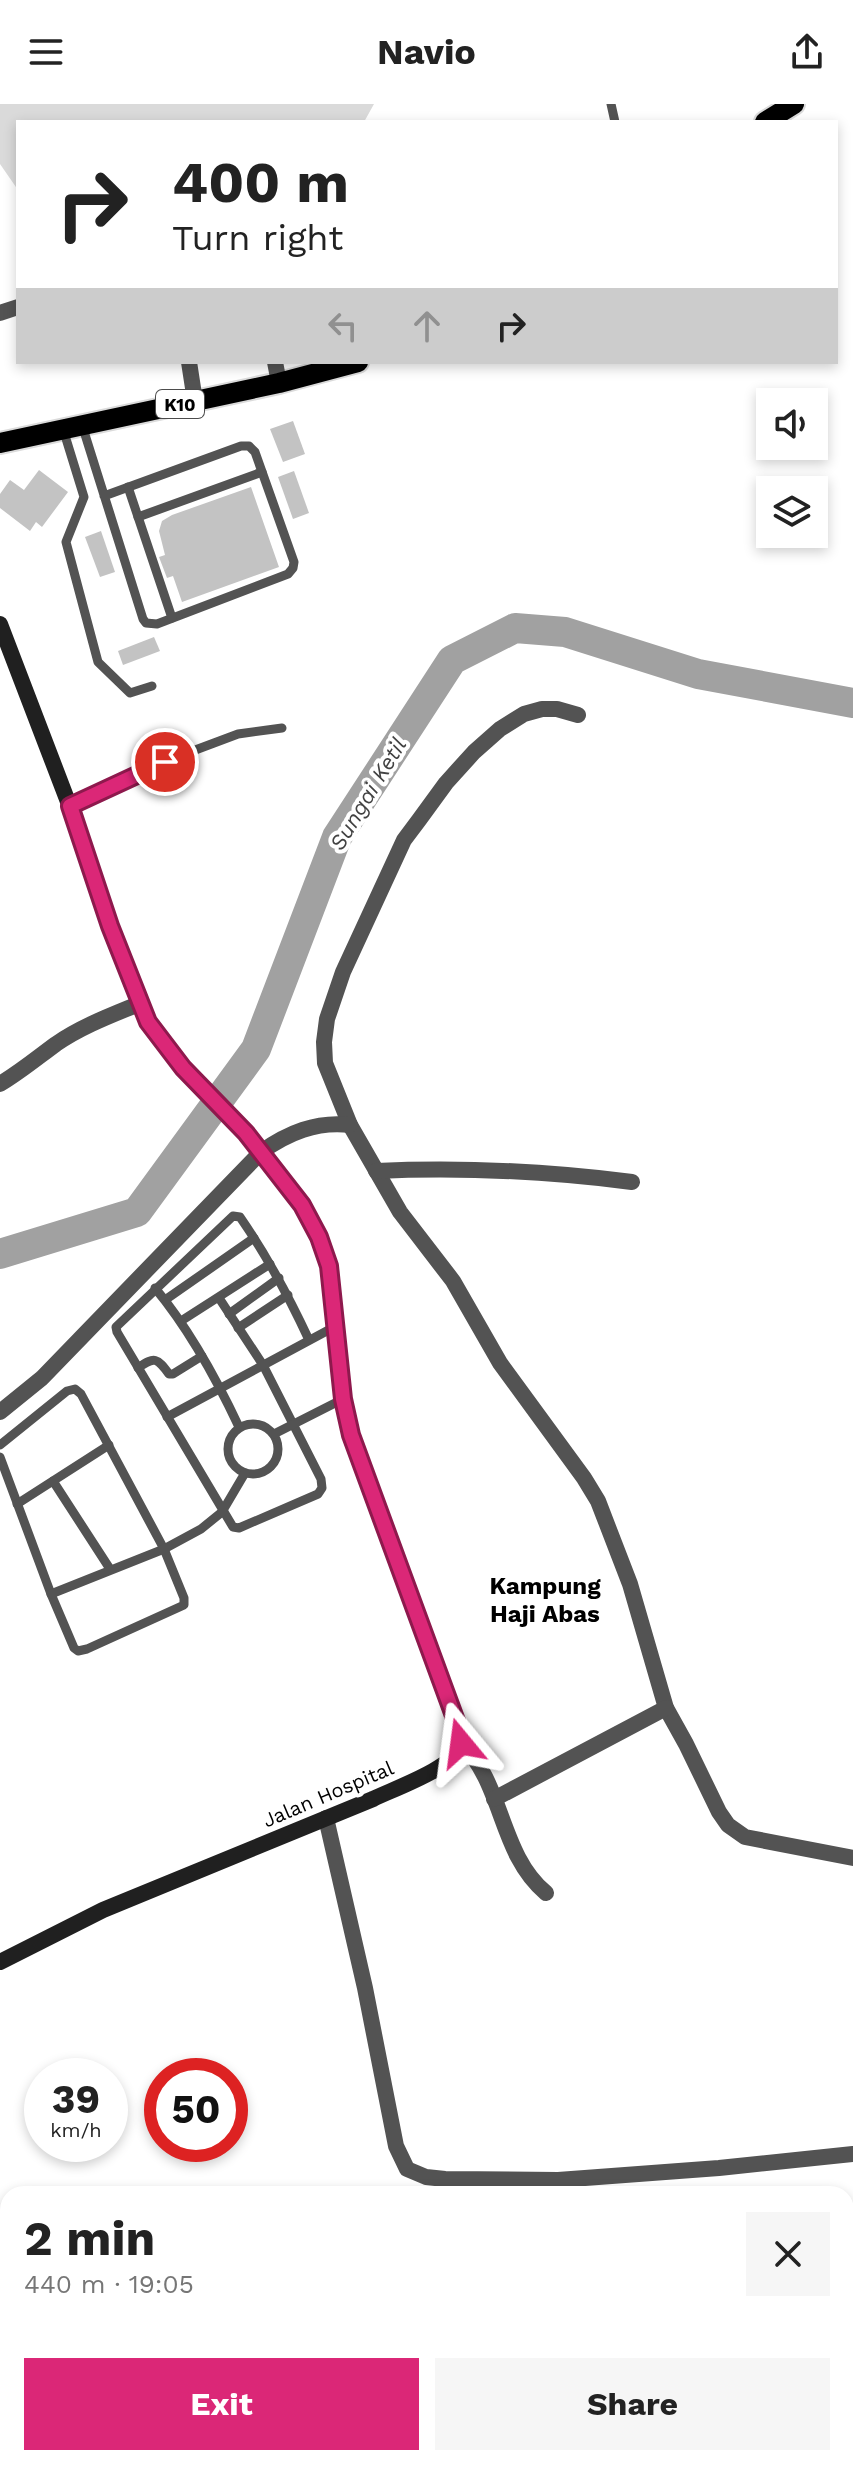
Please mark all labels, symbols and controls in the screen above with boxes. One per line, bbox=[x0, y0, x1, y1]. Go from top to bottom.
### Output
icon: menu bbox=[24, 30, 68, 74]
icon: share bbox=[785, 30, 829, 74]
text: Navio bbox=[377, 31, 476, 73]
text: 400 m bbox=[172, 150, 349, 216]
icon: right bbox=[40, 152, 144, 256]
text: Turn right bbox=[172, 217, 343, 259]
icon: left bbox=[321, 304, 365, 348]
icon: ahead bbox=[405, 304, 449, 348]
icon: right bbox=[489, 304, 533, 348]
map controls bbox=[756, 388, 828, 548]
button: sound bbox=[756, 388, 828, 460]
road number: K10 bbox=[156, 390, 204, 418]
button: layers bbox=[756, 476, 828, 548]
pin bbox=[131, 728, 199, 796]
water label: Sungai Ketil bbox=[325, 733, 412, 855]
icon: arrive bbox=[143, 740, 187, 784]
district label: Kampung Haji Abas bbox=[489, 1572, 601, 1628]
position arrow bbox=[419, 1701, 503, 1785]
street label: Jalan Hospital bbox=[259, 1756, 397, 1832]
speed limit sign: 50 bbox=[144, 2058, 248, 2162]
text: 39 bbox=[52, 2076, 100, 2123]
text: km/h bbox=[50, 2118, 102, 2142]
text: 2 min bbox=[24, 2210, 155, 2267]
button: close bbox=[746, 2212, 830, 2296]
text: 440 m · 19:05 bbox=[24, 2269, 194, 2299]
button: Exit bbox=[24, 2358, 419, 2450]
button: Share bbox=[435, 2358, 830, 2450]

